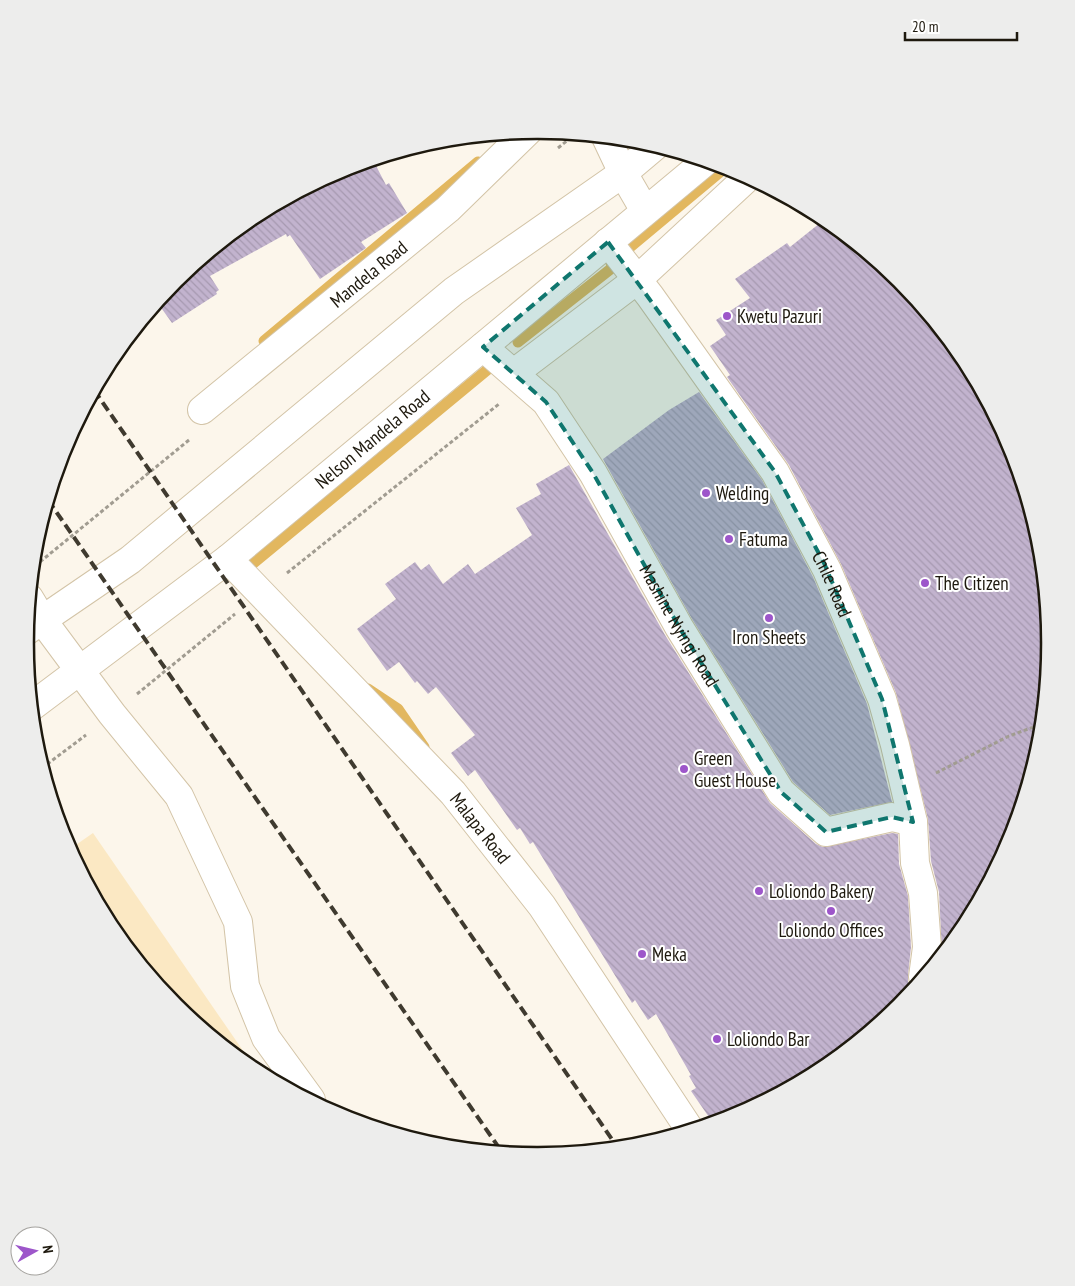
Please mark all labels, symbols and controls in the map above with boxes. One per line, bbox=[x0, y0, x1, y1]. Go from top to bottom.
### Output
scale bar bbox=[905, 10, 1018, 42]
text: 20 m bbox=[912, 17, 938, 36]
street label: Mandela Road bbox=[325, 235, 412, 313]
place label: Kwetu Pazuri bbox=[737, 304, 822, 328]
marker: Kwetu Pazuri bbox=[721, 310, 733, 322]
street label: Nelson Mandela Road bbox=[310, 384, 435, 494]
place label: Welding bbox=[716, 481, 769, 505]
marker: Welding bbox=[700, 487, 712, 499]
place label: Fatuma bbox=[739, 527, 788, 551]
marker: Fatuma bbox=[723, 533, 735, 545]
street label: Chile Road bbox=[807, 547, 858, 620]
street label: Mashine Nyingi Road bbox=[634, 560, 725, 691]
place label: The Citizen bbox=[935, 571, 1009, 595]
marker: The Citizen bbox=[919, 577, 931, 589]
marker: Iron Sheets bbox=[763, 612, 775, 624]
place label: Iron Sheets bbox=[732, 625, 806, 649]
place label: Green Guest House bbox=[694, 746, 776, 792]
marker: Green Guest House bbox=[678, 763, 690, 775]
street label: Malapa Road bbox=[445, 787, 516, 868]
place label: Loliondo Bakery bbox=[769, 879, 875, 903]
marker: Loliondo Bakery bbox=[753, 885, 765, 897]
marker: Loliondo Offices bbox=[825, 905, 837, 917]
place label: Loliondo Offices bbox=[778, 918, 884, 942]
place label: Meka bbox=[652, 942, 687, 966]
marker: Meka bbox=[636, 948, 648, 960]
place label: Loliondo Bar bbox=[727, 1027, 810, 1051]
marker: Loliondo Bar bbox=[711, 1033, 723, 1045]
north arrow bbox=[10, 1226, 60, 1276]
text: N bbox=[38, 1244, 57, 1254]

